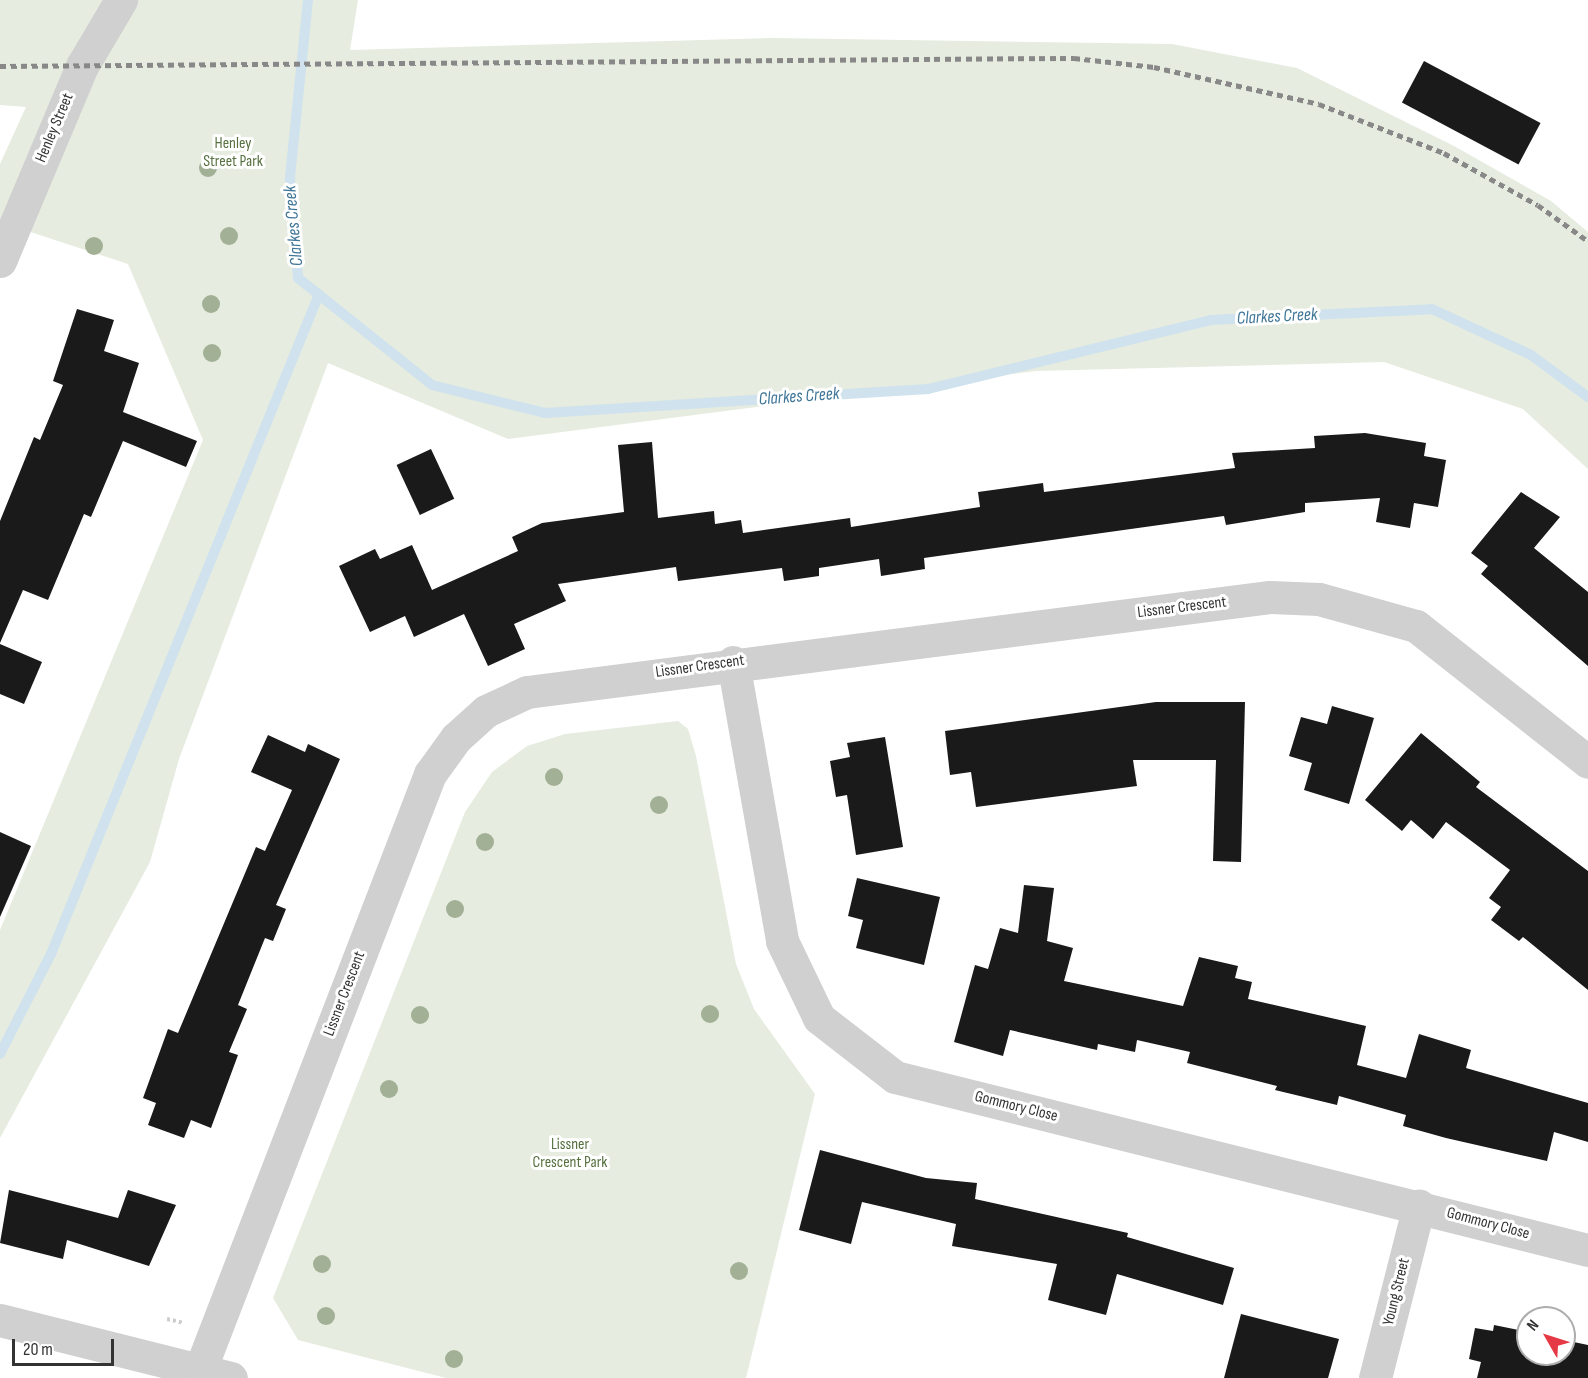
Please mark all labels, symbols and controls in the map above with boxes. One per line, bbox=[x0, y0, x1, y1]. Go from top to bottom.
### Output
street label: Henley Street bbox=[32, 91, 78, 165]
park label: Henley Street Park bbox=[203, 134, 263, 172]
water label: Clarkes Creek bbox=[280, 185, 308, 267]
water label: Clarkes Creek bbox=[1236, 304, 1318, 330]
water label: Clarkes Creek bbox=[758, 383, 840, 411]
street label: Lissner Crescent bbox=[1136, 593, 1228, 623]
street label: Lissner Crescent bbox=[654, 651, 746, 683]
street label: Lissner Crescent bbox=[320, 949, 370, 1039]
street label: Gommory Close bbox=[973, 1087, 1059, 1127]
park label: Lissner Crescent Park bbox=[533, 1135, 607, 1173]
street label: Gommory Close bbox=[1445, 1204, 1531, 1244]
street label: Young Street bbox=[1379, 1256, 1415, 1328]
north arrow bbox=[1516, 1306, 1576, 1366]
text: N bbox=[1523, 1316, 1543, 1335]
scale bar bbox=[15, 1327, 117, 1365]
text: 20 m bbox=[23, 1339, 53, 1360]

